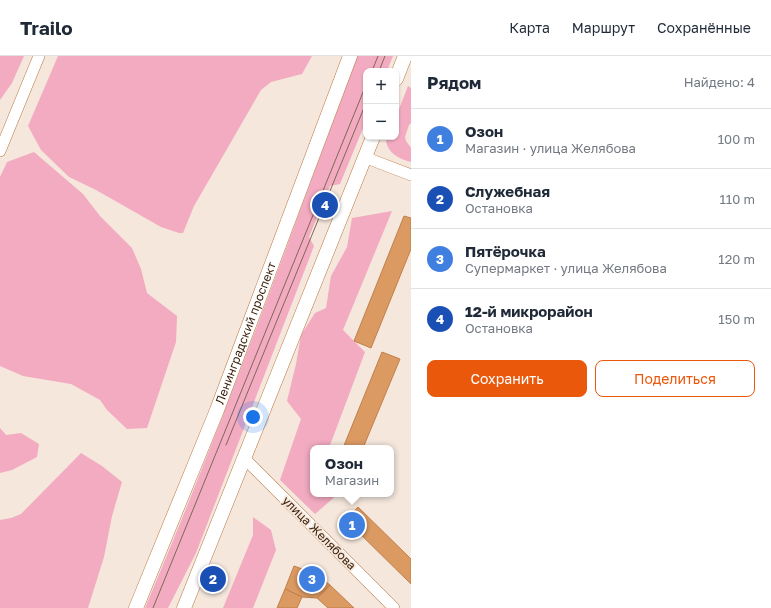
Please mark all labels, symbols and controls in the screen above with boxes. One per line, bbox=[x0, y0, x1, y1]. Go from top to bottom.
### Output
text: Trailo bbox=[20, 16, 73, 39]
text: Карта bbox=[509, 19, 550, 36]
text: Маршрут bbox=[572, 19, 635, 36]
text: Сохранённые bbox=[657, 19, 751, 36]
map controls bbox=[363, 68, 399, 140]
button: + bbox=[363, 68, 399, 104]
text: Рядом bbox=[427, 72, 481, 93]
text: Найдено: 4 bbox=[684, 74, 755, 90]
button: − bbox=[363, 104, 399, 140]
text: Озон bbox=[465, 122, 503, 140]
text: 1 bbox=[437, 131, 443, 147]
text: 100 m bbox=[718, 131, 755, 147]
text: Магазин · улица Желябова bbox=[465, 140, 636, 156]
text: Служебная bbox=[465, 182, 550, 200]
pin: 4 bbox=[312, 190, 338, 220]
text: 2 bbox=[436, 191, 444, 207]
text: 110 m bbox=[720, 191, 755, 207]
text: Остановка bbox=[465, 200, 533, 216]
text: Пятёрочка bbox=[465, 242, 546, 260]
text: 3 bbox=[436, 251, 444, 267]
text: 120 m bbox=[718, 251, 755, 267]
street label: Ленинградский проспект bbox=[212, 260, 279, 406]
text: Супермаркет · улица Желябова bbox=[465, 260, 667, 276]
text: 12-й микрорайон bbox=[465, 302, 593, 320]
text: 4 bbox=[436, 311, 444, 327]
text: 150 m bbox=[718, 311, 755, 327]
text: Остановка bbox=[465, 320, 533, 336]
button: Сохранить bbox=[427, 360, 587, 397]
button: Поделиться bbox=[595, 360, 755, 397]
your location bbox=[243, 407, 263, 427]
popup bbox=[310, 445, 394, 497]
text: Озон bbox=[325, 454, 363, 472]
text: Магазин bbox=[325, 472, 379, 488]
street label: улица Желябова bbox=[279, 493, 359, 573]
pin: 1 bbox=[339, 510, 365, 540]
pin: 2 bbox=[200, 564, 226, 594]
pin: 3 bbox=[299, 564, 325, 594]

